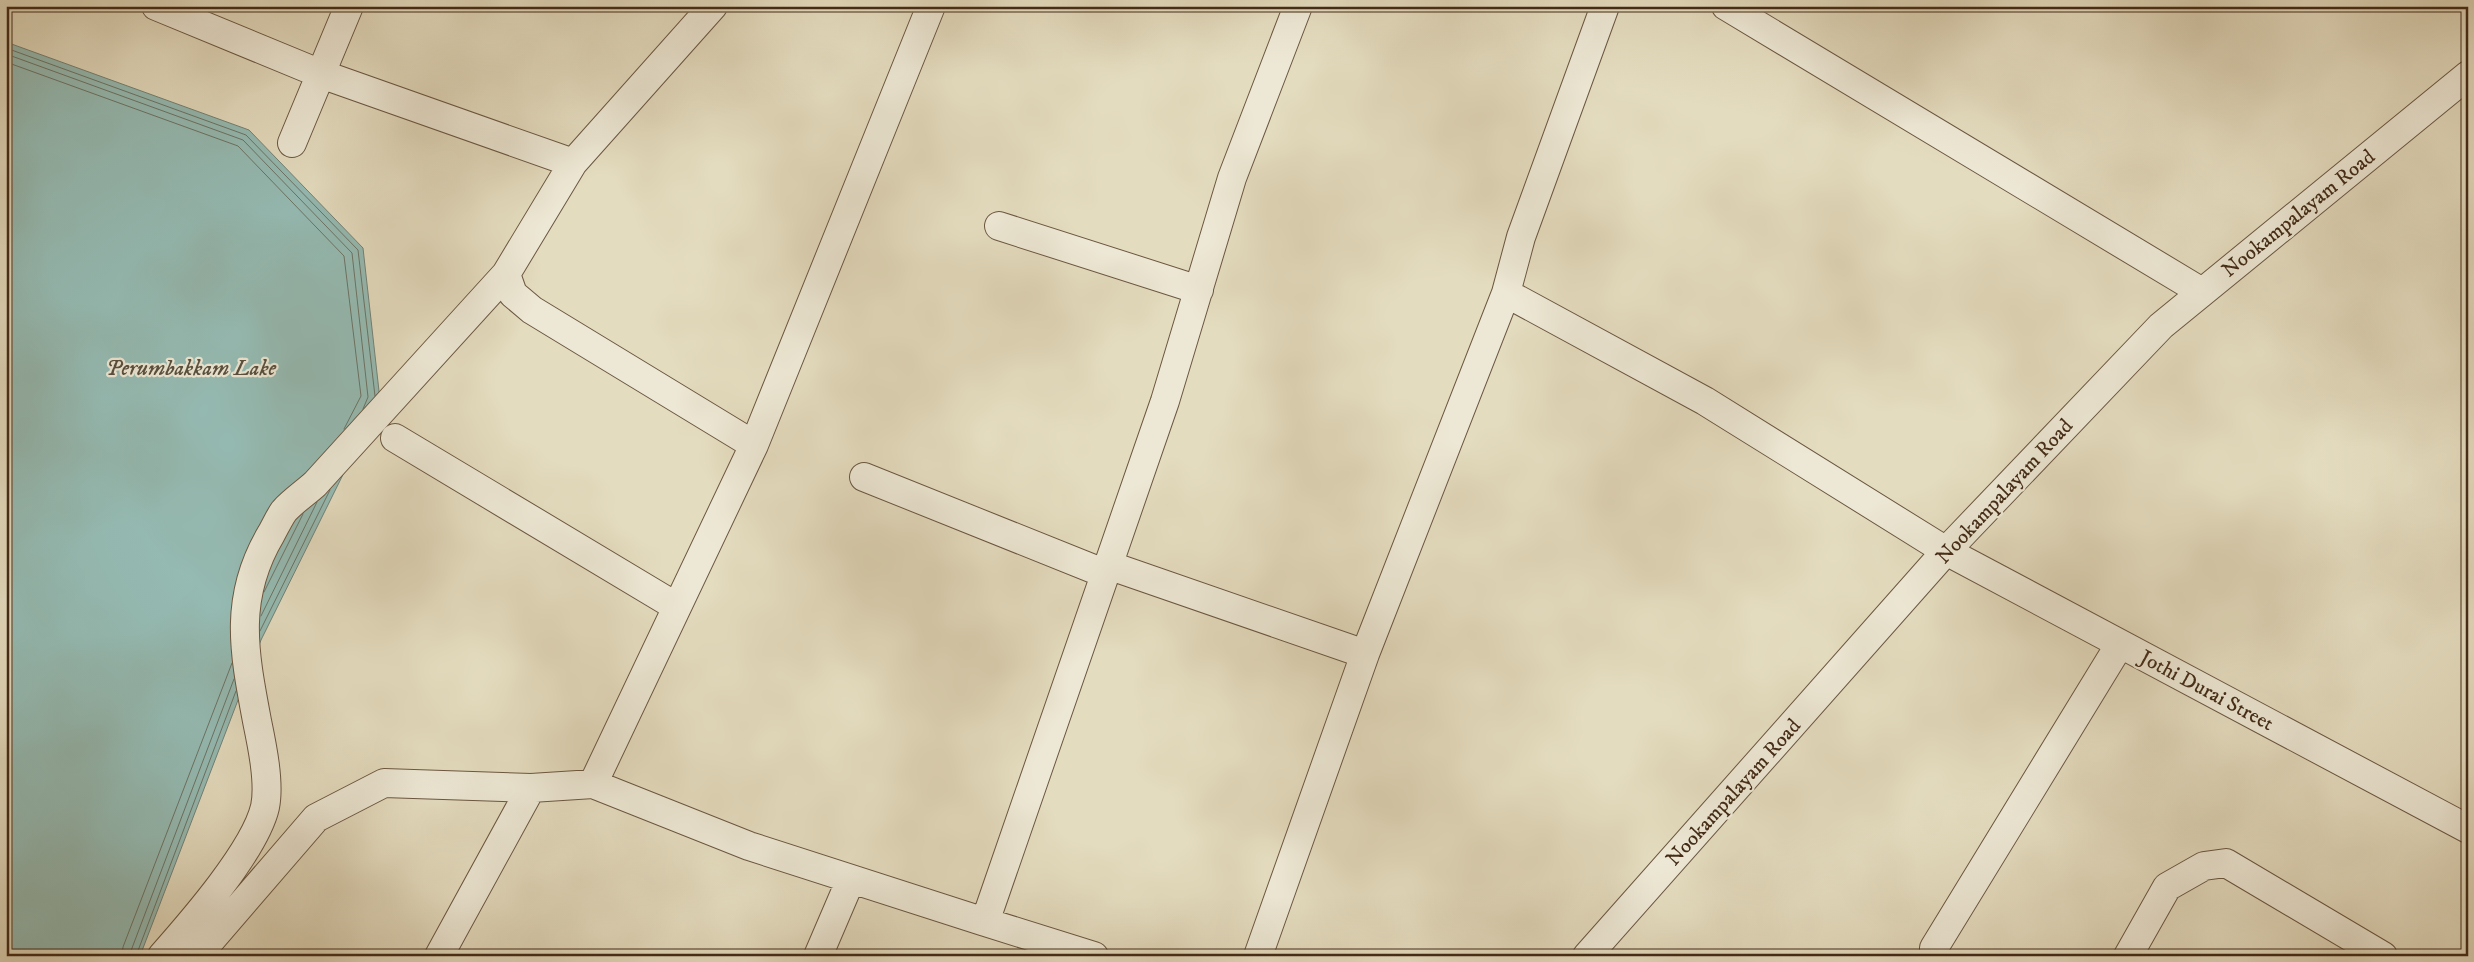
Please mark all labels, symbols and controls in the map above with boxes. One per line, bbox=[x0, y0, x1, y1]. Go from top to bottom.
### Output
street label: Nookampalayam Road bbox=[2217, 144, 2381, 284]
water label: Perumbakkam Lake bbox=[106, 355, 277, 382]
street label: Nookampalayam Road bbox=[1931, 413, 2079, 570]
street label: Jothi Durai Street bbox=[2133, 644, 2278, 737]
street label: Nookampalayam Road bbox=[1661, 713, 1807, 872]

